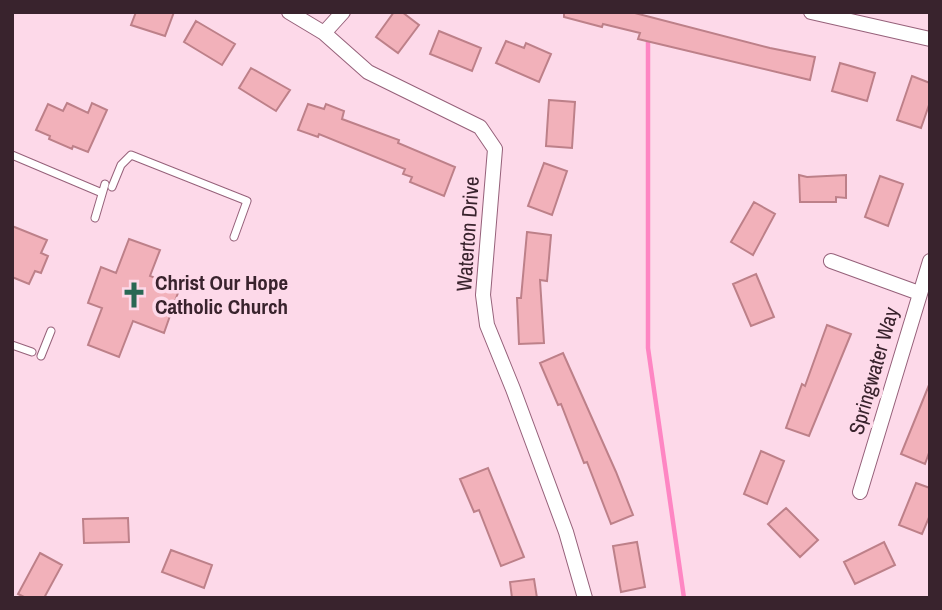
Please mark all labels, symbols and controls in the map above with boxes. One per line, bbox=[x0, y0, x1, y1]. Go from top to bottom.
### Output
street label: Waterton Drive bbox=[449, 176, 486, 292]
place label: Christ Our Hope Catholic Church bbox=[155, 268, 288, 321]
church icon: Christ Our Hope Catholic Church bbox=[119, 280, 149, 310]
street label: Springwater Way bbox=[841, 303, 906, 438]

